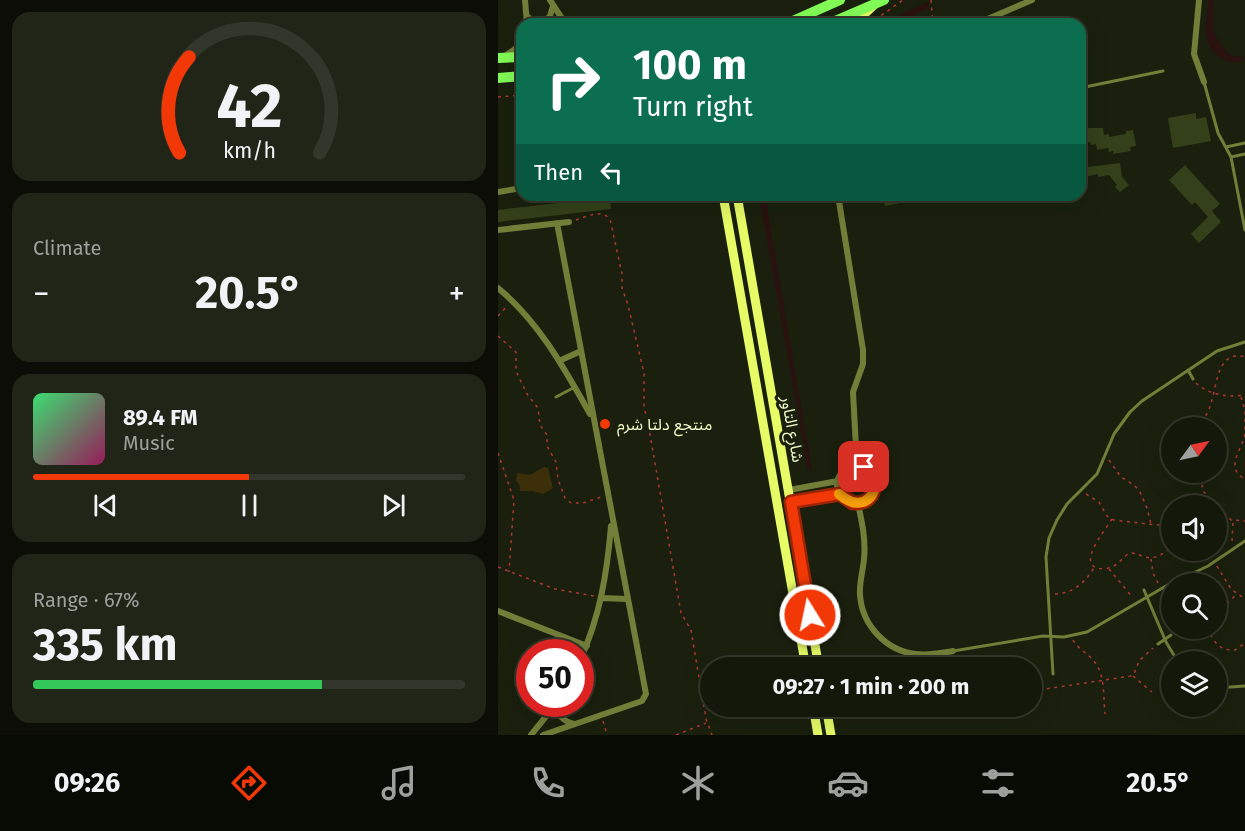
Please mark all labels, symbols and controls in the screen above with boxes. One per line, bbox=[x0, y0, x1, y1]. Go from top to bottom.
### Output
text: 100 m bbox=[633, 40, 747, 90]
icon: right bbox=[534, 42, 612, 120]
text: 42 bbox=[216, 70, 282, 145]
text: Turn right bbox=[633, 91, 753, 123]
text: km/h bbox=[222, 139, 276, 165]
icon: left bbox=[595, 156, 628, 189]
text: Then bbox=[534, 159, 583, 186]
text: Climate bbox=[33, 236, 101, 260]
text: 20.5° bbox=[195, 266, 303, 320]
text: − bbox=[33, 274, 50, 314]
text: + bbox=[449, 274, 465, 314]
street label: شارع التاور bbox=[774, 393, 808, 464]
text: 89.4 FM bbox=[123, 404, 198, 431]
place label: منتجع دلتا شرم bbox=[617, 415, 712, 437]
marker: منتجع دلتا شرم bbox=[598, 417, 612, 431]
north arrow bbox=[1161, 417, 1227, 483]
map controls bbox=[1161, 417, 1227, 717]
text: Music bbox=[123, 431, 175, 455]
pin bbox=[838, 441, 889, 492]
icon: arrive bbox=[847, 450, 880, 483]
icon: previous bbox=[89, 489, 122, 522]
icon: pause bbox=[233, 489, 266, 522]
icon: next bbox=[377, 489, 410, 522]
button: sound bbox=[1161, 495, 1227, 561]
button: search bbox=[1161, 573, 1227, 639]
position arrow bbox=[778, 583, 842, 647]
text: Range · 67% bbox=[33, 588, 140, 612]
text: 335 km bbox=[33, 618, 177, 672]
speed limit sign: 50 bbox=[516, 639, 594, 717]
button: layers bbox=[1161, 651, 1227, 717]
text: 09:27 · 1 min · 200 m bbox=[773, 673, 969, 700]
icon: directions bbox=[228, 762, 270, 804]
icon: music bbox=[378, 762, 420, 804]
icon: phone bbox=[527, 762, 569, 804]
icon: climate bbox=[677, 762, 719, 804]
icon: car bbox=[827, 762, 869, 804]
icon: filters bbox=[977, 762, 1019, 804]
text: 09:26 bbox=[54, 767, 120, 799]
text: 20.5° bbox=[1126, 767, 1191, 799]

